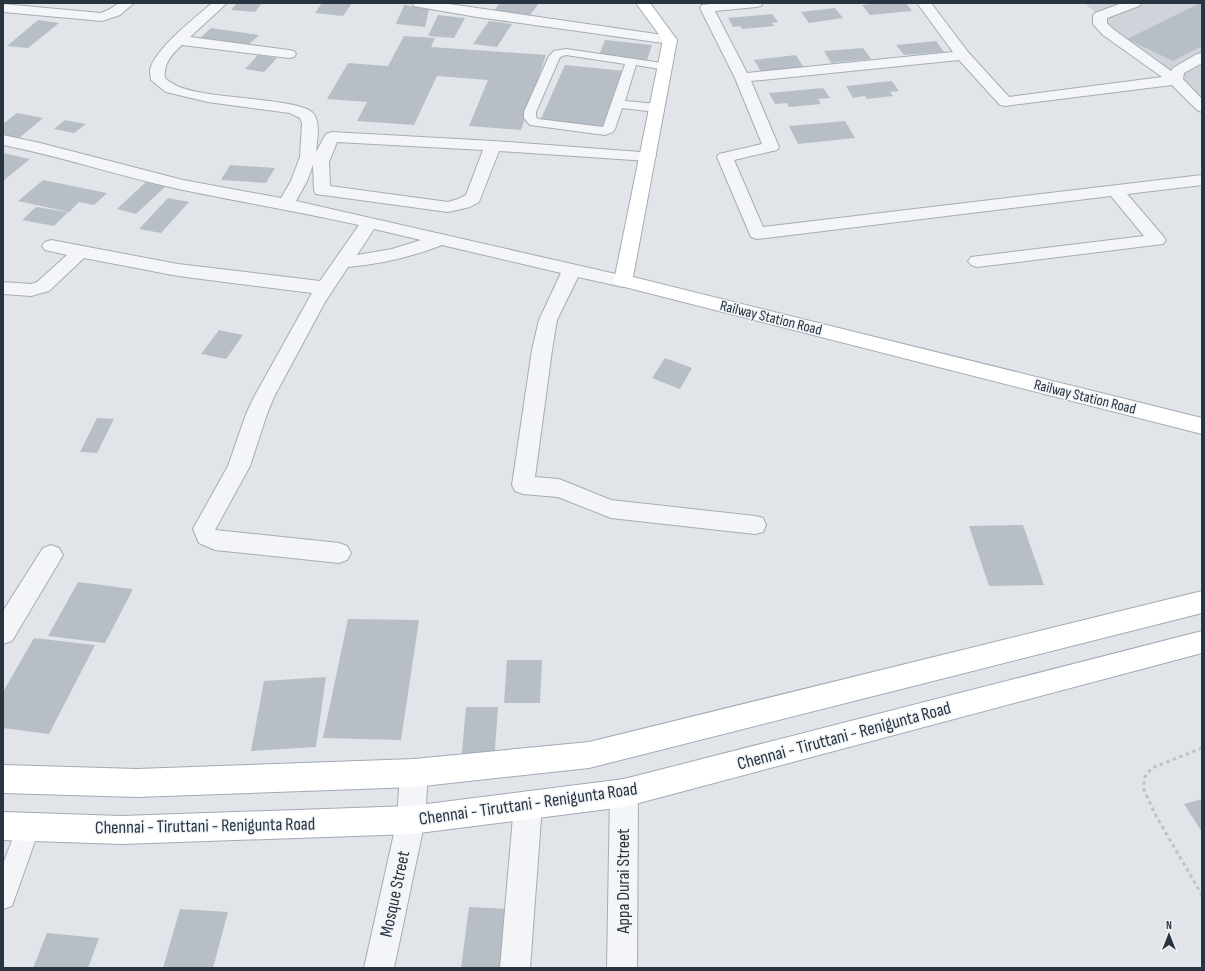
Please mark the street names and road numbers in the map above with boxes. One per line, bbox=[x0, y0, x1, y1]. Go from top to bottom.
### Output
street label: Railway Station Road bbox=[718, 296, 824, 340]
street label: Railway Station Road bbox=[1032, 375, 1138, 419]
street label: Chennai - Tiruttani - Renigunta Road bbox=[735, 697, 953, 775]
street label: Chennai - Tiruttani - Renigunta Road bbox=[417, 778, 639, 830]
street label: Chennai - Tiruttani - Renigunta Road bbox=[95, 814, 315, 838]
street label: Appa Durai Street bbox=[613, 828, 634, 935]
street label: Mosque Street bbox=[376, 848, 414, 939]

